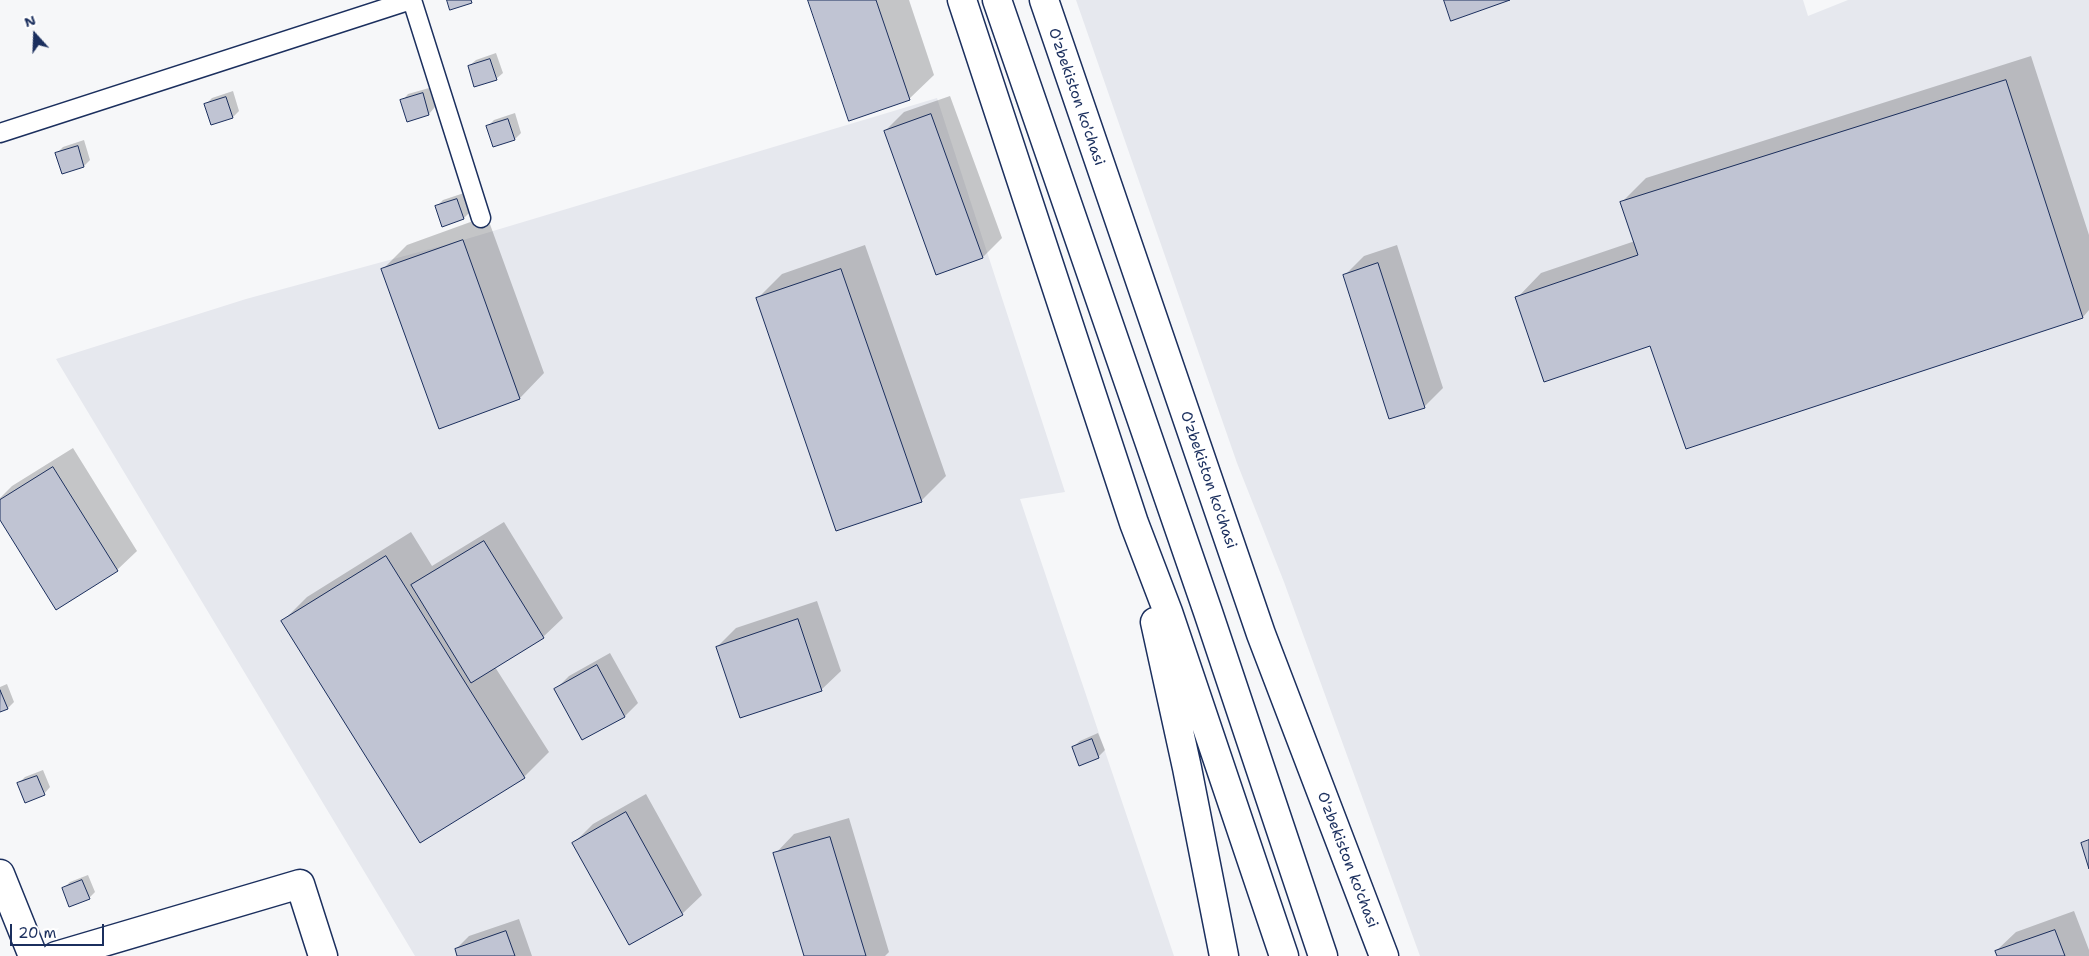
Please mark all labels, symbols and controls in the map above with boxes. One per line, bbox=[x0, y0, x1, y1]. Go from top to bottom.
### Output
north arrow bbox=[10, 10, 60, 60]
text: N bbox=[22, 11, 38, 31]
street label: O'zbekiston ko'chasi bbox=[1044, 26, 1108, 168]
street label: O'zbekiston ko'chasi bbox=[1176, 409, 1240, 551]
street label: O'zbekiston ko'chasi bbox=[1313, 789, 1381, 931]
scale bar bbox=[12, 914, 106, 946]
text: 20 m bbox=[18, 923, 57, 943]

